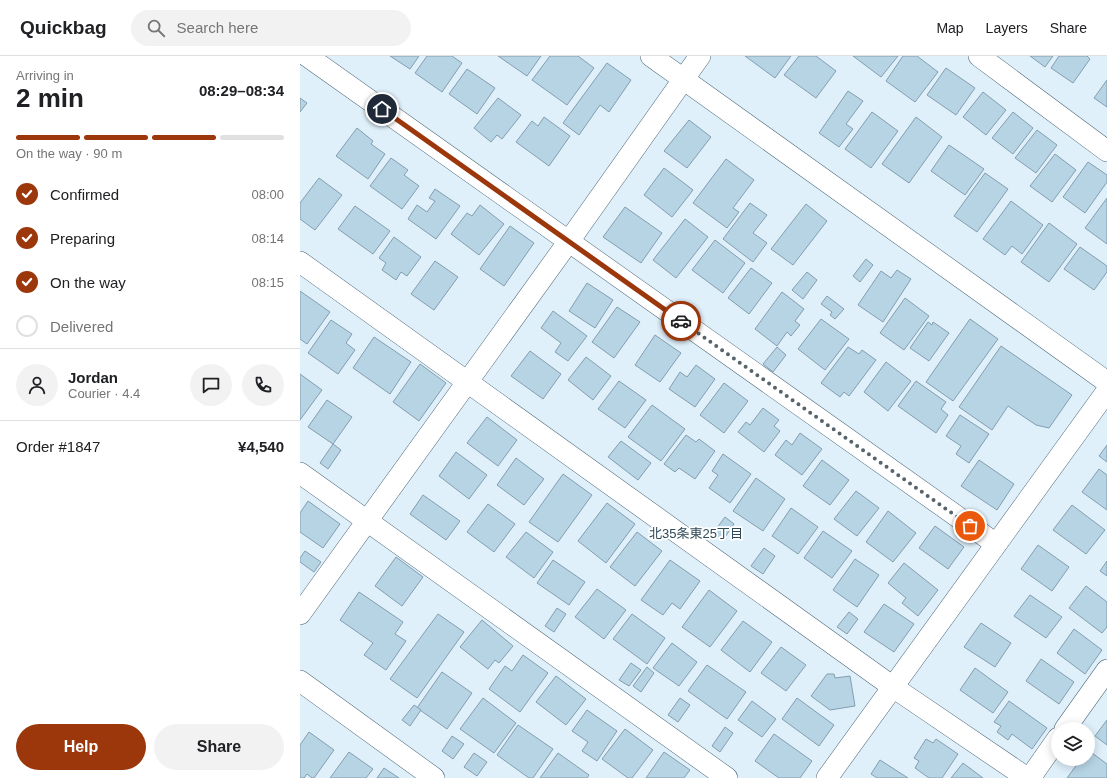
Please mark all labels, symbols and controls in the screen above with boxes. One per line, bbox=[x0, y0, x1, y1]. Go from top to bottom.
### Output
search box bbox=[131, 10, 411, 46]
text: Quickbag bbox=[20, 17, 107, 38]
icon: search bbox=[145, 17, 167, 39]
text: Search here bbox=[177, 19, 258, 36]
text: Map bbox=[936, 20, 964, 36]
text: Layers bbox=[986, 20, 1028, 36]
text: Share bbox=[1050, 20, 1087, 36]
text: Arriving in bbox=[16, 68, 74, 83]
text: 08:29–08:34 bbox=[199, 82, 284, 99]
text: 2 min bbox=[16, 83, 84, 113]
pin bbox=[365, 92, 399, 126]
icon: home bbox=[371, 98, 393, 120]
text: On the way · 90 m bbox=[16, 146, 122, 161]
icon: check bbox=[16, 183, 38, 205]
text: Confirmed bbox=[50, 186, 119, 203]
text: 08:00 bbox=[251, 187, 284, 202]
icon: check bbox=[16, 227, 38, 249]
text: Preparing bbox=[50, 230, 115, 247]
text: 08:14 bbox=[251, 231, 284, 246]
icon: check bbox=[16, 271, 38, 293]
text: On the way bbox=[50, 274, 126, 291]
text: 08:15 bbox=[251, 275, 284, 290]
courier bbox=[661, 301, 701, 341]
icon: car bbox=[670, 310, 692, 332]
text: Delivered bbox=[50, 318, 113, 335]
button: person bbox=[16, 364, 58, 406]
button: chat bbox=[190, 364, 232, 406]
button: phone bbox=[242, 364, 284, 406]
text: Jordan bbox=[68, 369, 118, 386]
text: Courier · 4.4 bbox=[68, 386, 140, 401]
text: Order #1847 bbox=[16, 438, 100, 455]
text: ¥4,540 bbox=[238, 438, 284, 455]
pin bbox=[953, 509, 987, 543]
icon: bag bbox=[959, 515, 981, 537]
district label: 北35条東25丁目 bbox=[649, 526, 743, 541]
map controls bbox=[1051, 722, 1095, 766]
button: layers bbox=[1051, 722, 1095, 766]
button: Help bbox=[16, 724, 146, 770]
button: Share bbox=[154, 724, 284, 770]

